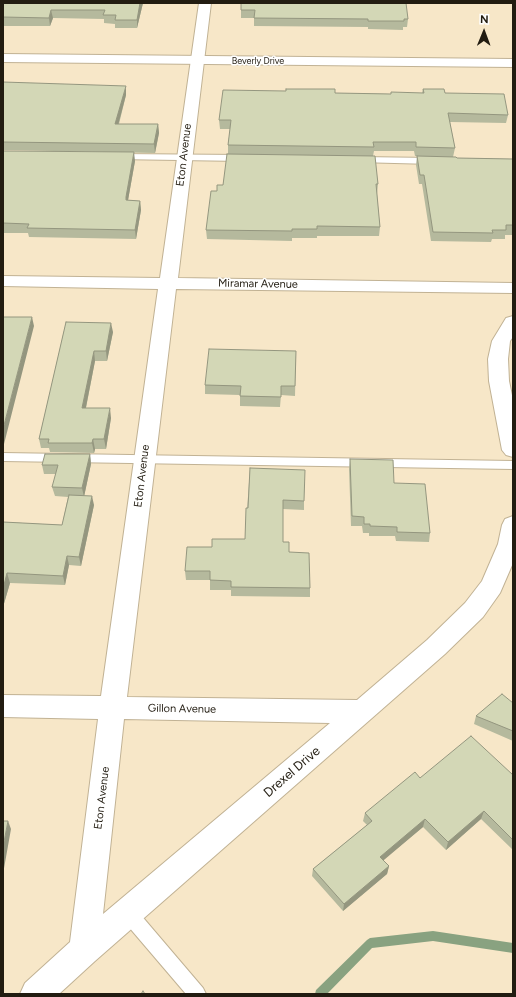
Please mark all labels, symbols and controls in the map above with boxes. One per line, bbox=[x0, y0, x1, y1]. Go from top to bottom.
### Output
north arrow bbox=[464, 12, 504, 52]
text: N bbox=[480, 13, 489, 26]
street label: Beverly Drive bbox=[232, 56, 284, 66]
street label: Eton Avenue bbox=[174, 123, 194, 187]
street label: Miramar Avenue bbox=[218, 277, 298, 291]
street label: Eton Avenue bbox=[132, 444, 152, 508]
street label: Gillon Avenue bbox=[148, 702, 216, 716]
street label: Drexel Drive bbox=[261, 743, 323, 801]
street label: Eton Avenue bbox=[92, 766, 112, 830]

